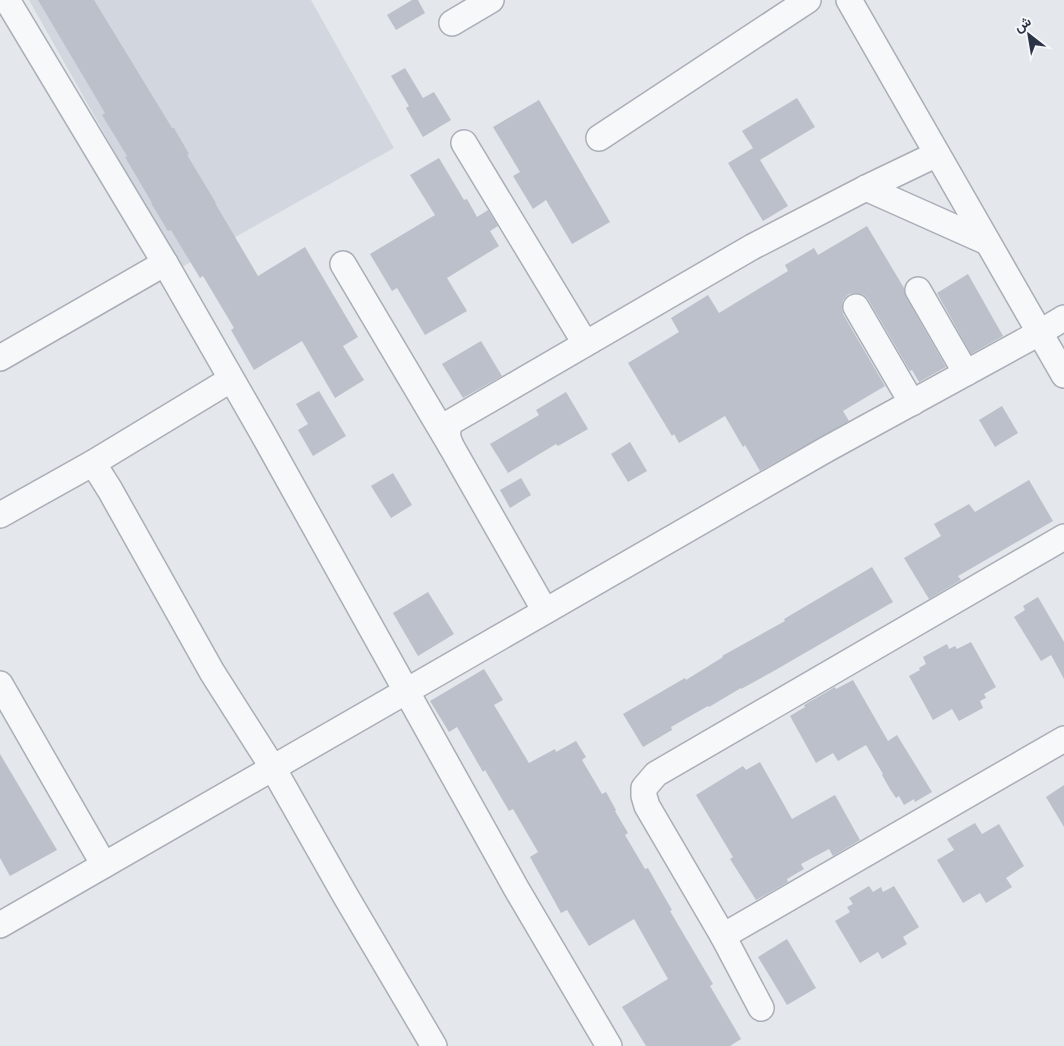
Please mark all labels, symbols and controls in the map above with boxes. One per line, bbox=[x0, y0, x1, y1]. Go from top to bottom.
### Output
north arrow bbox=[1004, 10, 1054, 60]
text: ش bbox=[1010, 12, 1034, 36]

